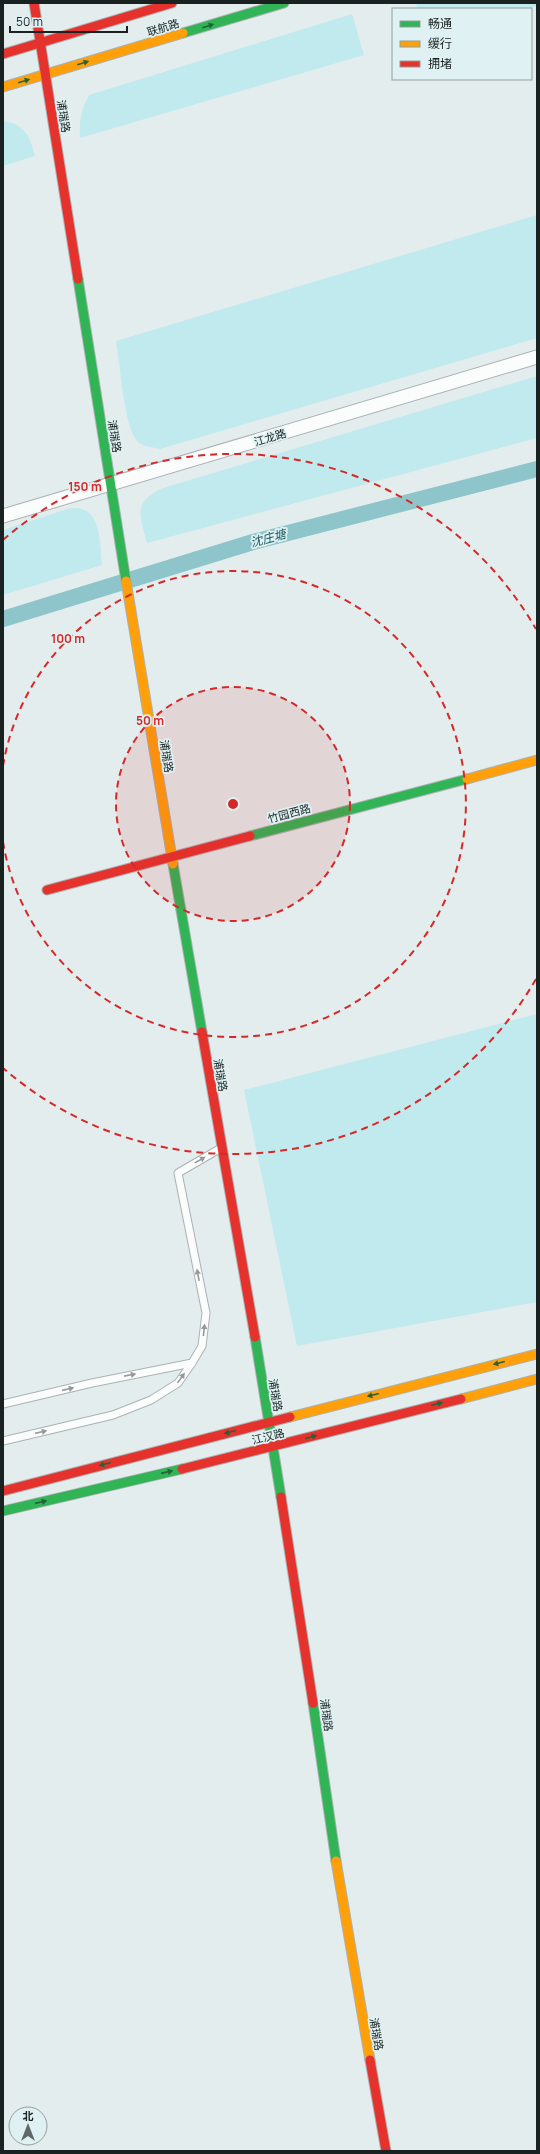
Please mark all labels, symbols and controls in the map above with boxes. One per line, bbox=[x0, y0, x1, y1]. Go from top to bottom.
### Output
scale bar bbox=[10, 8, 127, 34]
legend bbox=[392, 8, 532, 80]
text: 50 m bbox=[16, 13, 43, 30]
street label: 联航路 bbox=[145, 15, 181, 39]
text: 畅通 bbox=[428, 15, 452, 32]
one-way arrow bbox=[202, 23, 214, 29]
text: 缓行 bbox=[428, 35, 452, 52]
text: 拥堵 bbox=[428, 55, 452, 72]
one-way arrow bbox=[77, 60, 89, 66]
one-way arrow bbox=[19, 78, 31, 84]
street label: 浦瑞路 bbox=[54, 99, 74, 133]
street label: 浦瑞路 bbox=[105, 419, 125, 453]
street label: 江龙路 bbox=[252, 425, 288, 449]
text: 150 m bbox=[68, 478, 102, 495]
water label: 沈庄塘 bbox=[248, 525, 290, 551]
text: 100 m bbox=[51, 630, 85, 647]
text: 50 m bbox=[136, 712, 164, 729]
street label: 浦瑞路 bbox=[157, 739, 177, 773]
centre of rings bbox=[226, 797, 240, 811]
street label: 竹园西路 bbox=[266, 800, 312, 826]
street label: 浦瑞路 bbox=[211, 1057, 231, 1093]
one-way arrow bbox=[194, 1157, 206, 1163]
one-way arrow bbox=[195, 1269, 201, 1281]
one-way arrow bbox=[201, 1324, 207, 1336]
one-way arrow bbox=[493, 1361, 505, 1367]
one-way arrow bbox=[124, 1372, 137, 1378]
one-way arrow bbox=[177, 1372, 186, 1383]
street label: 浦瑞路 bbox=[266, 1377, 286, 1413]
one-way arrow bbox=[62, 1385, 74, 1391]
one-way arrow bbox=[367, 1393, 379, 1399]
one-way arrow bbox=[431, 1401, 443, 1407]
street label: 江汉路 bbox=[250, 1425, 286, 1447]
one-way arrow bbox=[35, 1429, 47, 1435]
one-way arrow bbox=[224, 1429, 237, 1435]
one-way arrow bbox=[306, 1434, 318, 1440]
one-way arrow bbox=[98, 1462, 111, 1468]
one-way arrow bbox=[162, 1469, 174, 1475]
one-way arrow bbox=[35, 1499, 47, 1505]
street label: 浦瑞路 bbox=[317, 1698, 337, 1732]
street label: 浦瑞路 bbox=[367, 2016, 387, 2052]
north arrow bbox=[8, 2106, 48, 2146]
text: 北 bbox=[23, 2108, 34, 2123]

